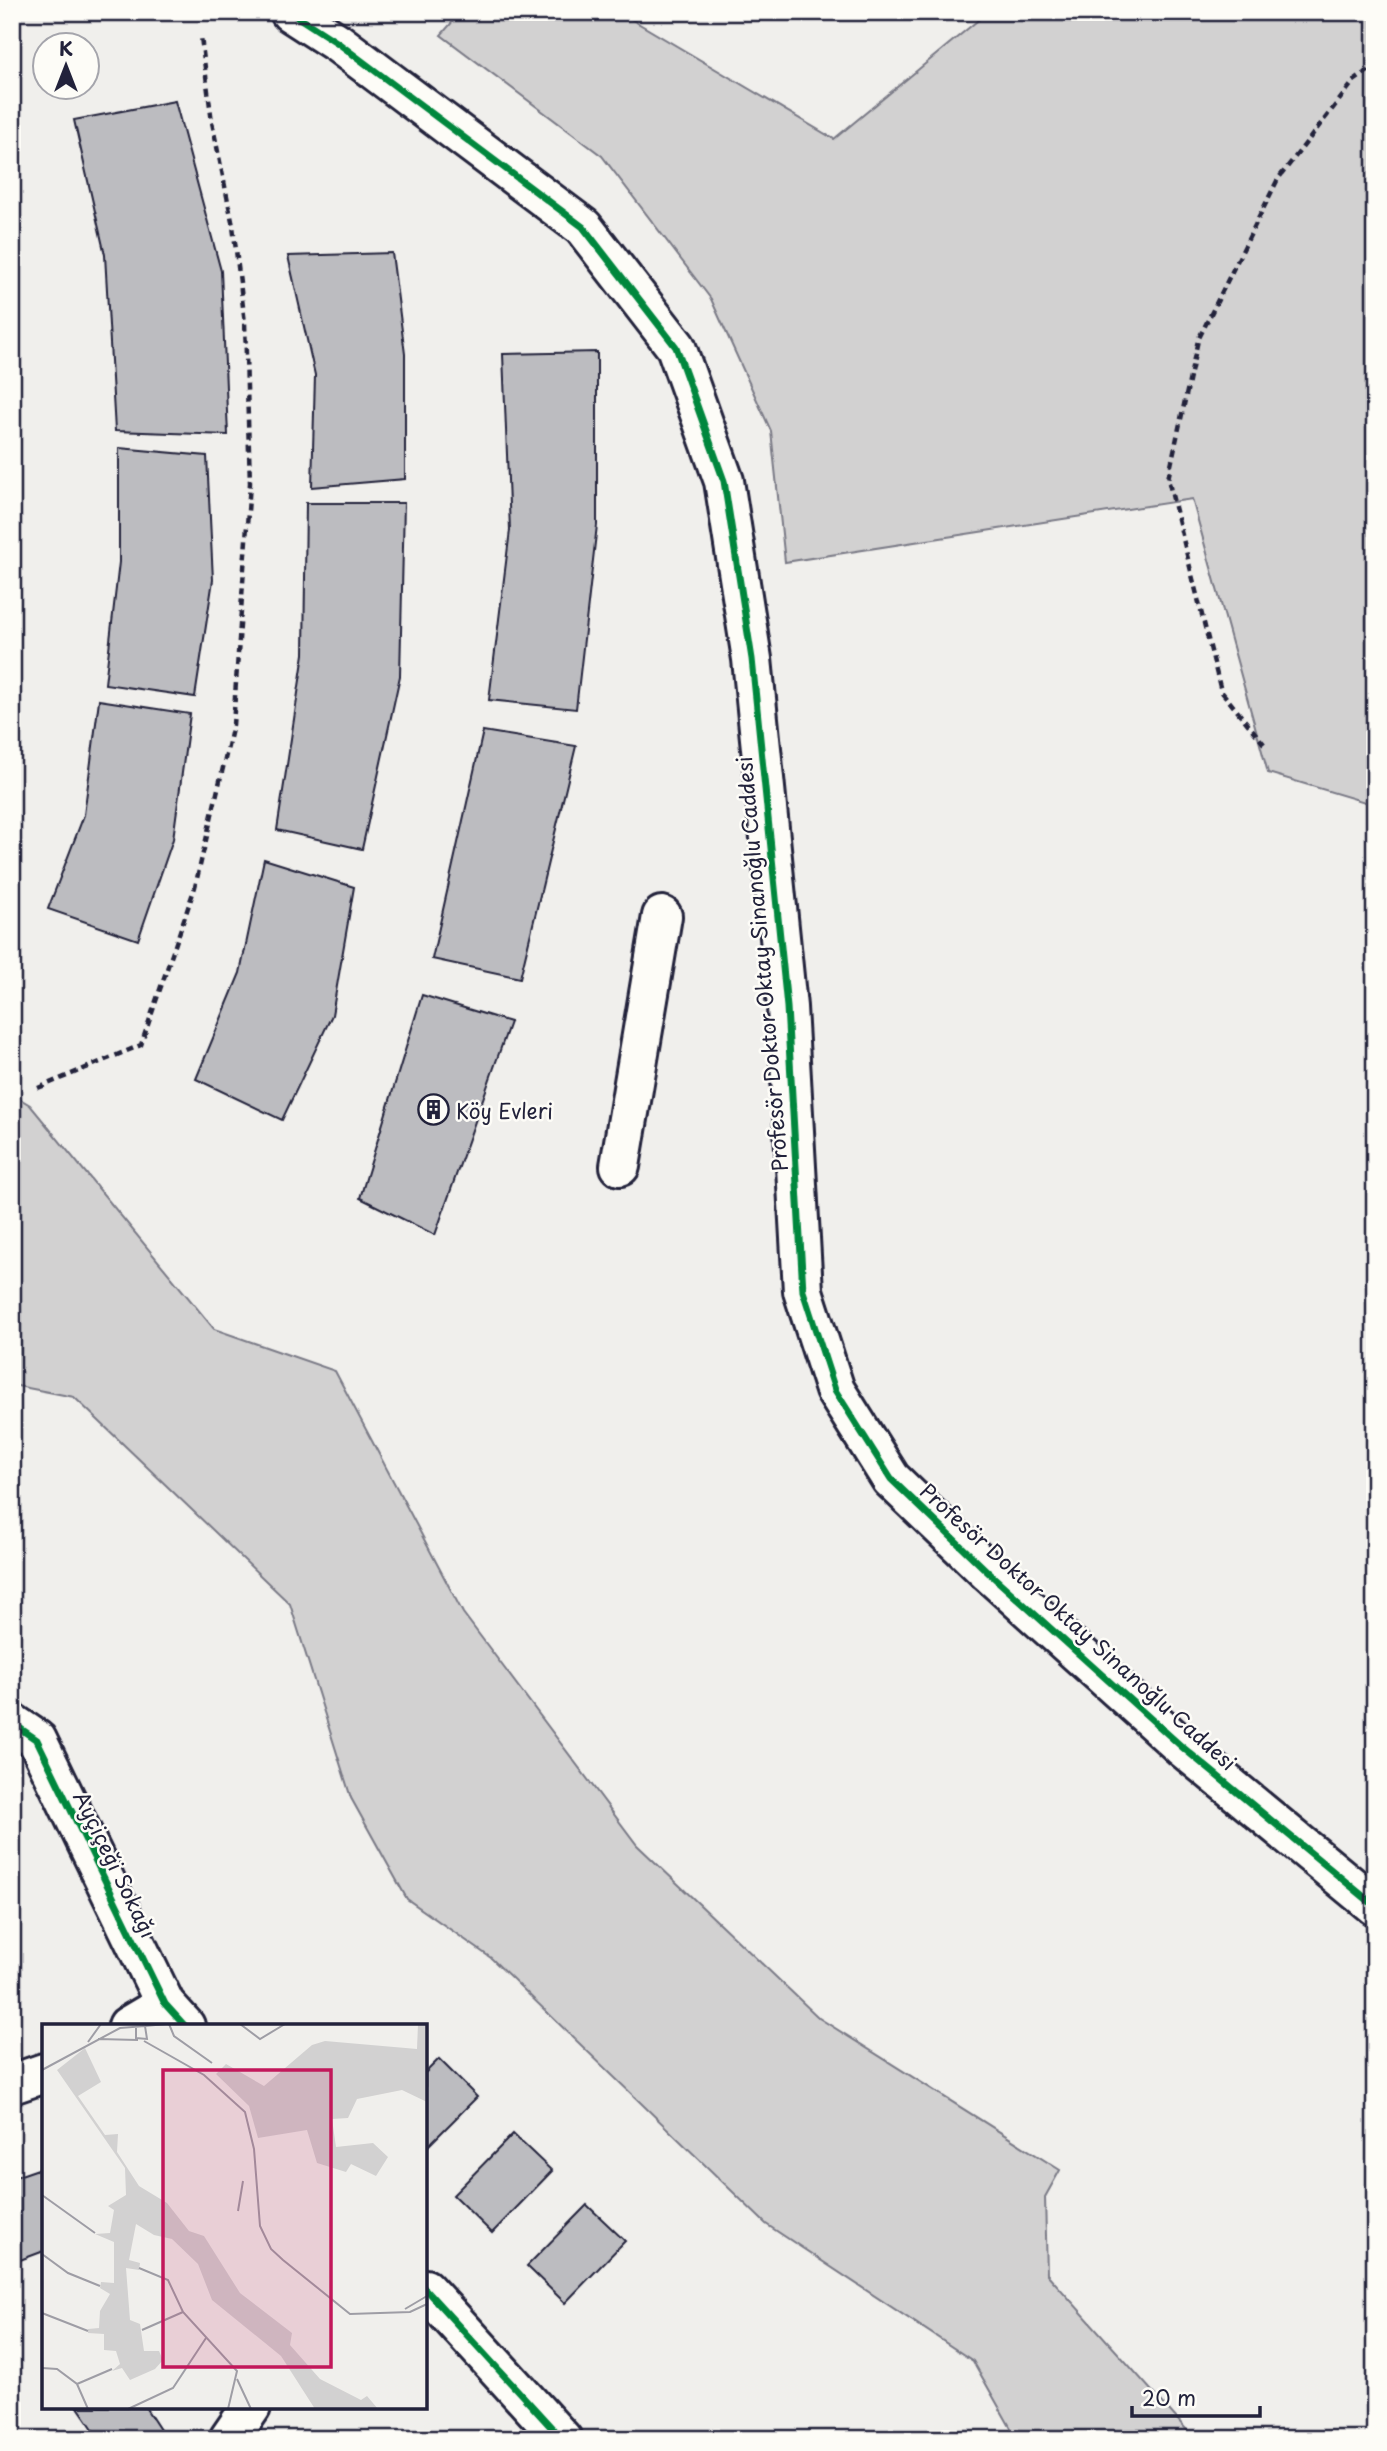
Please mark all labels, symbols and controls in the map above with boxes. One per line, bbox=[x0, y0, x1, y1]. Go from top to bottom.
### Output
north arrow bbox=[32, 32, 102, 102]
text: K bbox=[59, 34, 73, 62]
street label: Profesör Doktor Oktay Sinanoğlu Caddesi bbox=[727, 755, 795, 1173]
building icon: Köy Evleri bbox=[416, 1093, 450, 1127]
place label: Köy Evleri bbox=[456, 1094, 553, 1126]
street label: Profesör Doktor Oktay Sinanoğlu Caddesi bbox=[914, 1475, 1244, 1777]
street label: Ayçiçeği Sokağı bbox=[67, 1785, 165, 1943]
inset map bbox=[42, 2024, 427, 2409]
scale bar bbox=[1132, 2374, 1259, 2418]
text: 20 m bbox=[1142, 2381, 1196, 2413]

